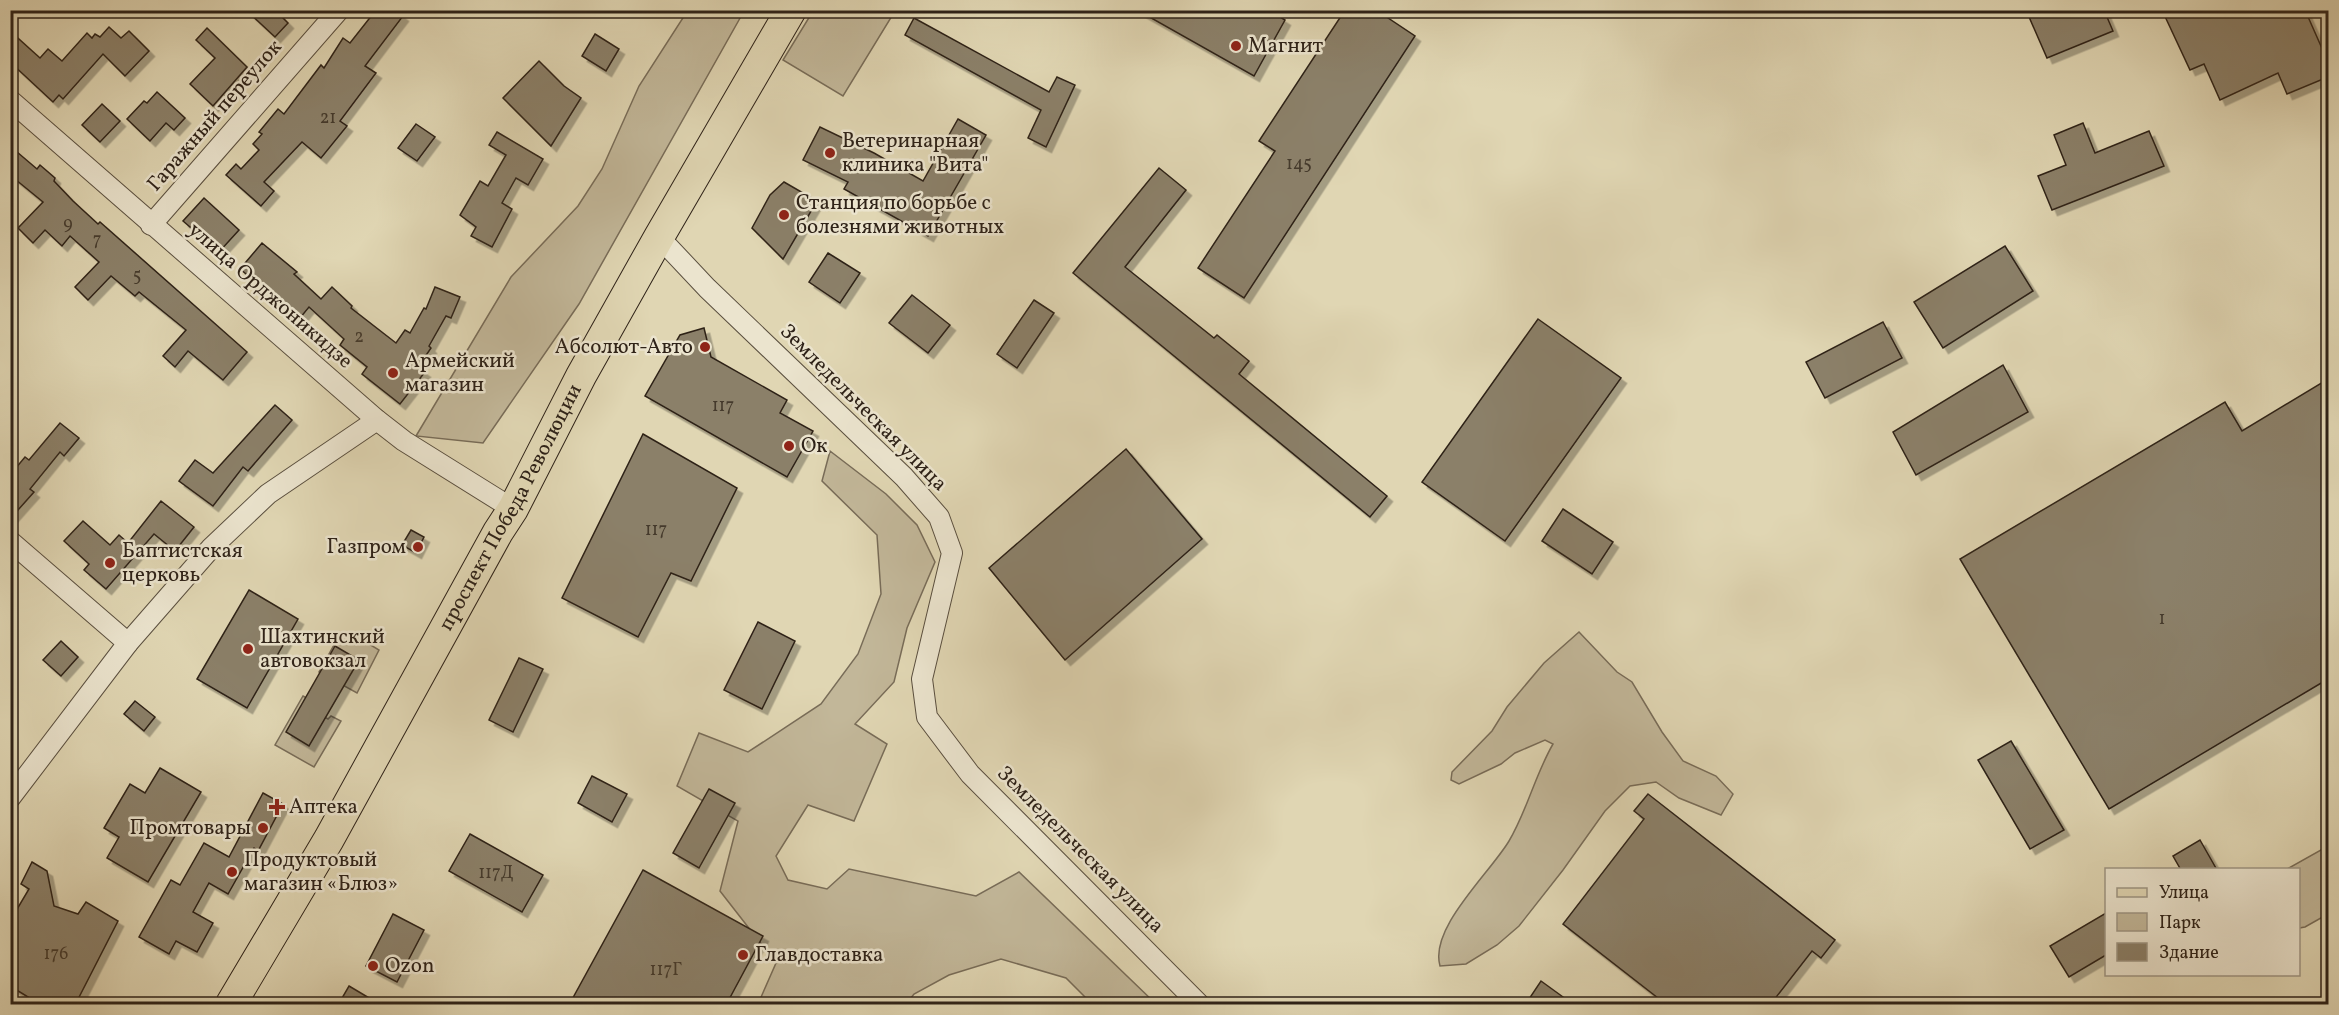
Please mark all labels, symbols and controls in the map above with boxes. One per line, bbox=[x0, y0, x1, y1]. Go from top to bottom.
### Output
place label: Магнит bbox=[1248, 32, 1324, 61]
street label: Гаражный переулок bbox=[141, 34, 289, 198]
marker: Магнит bbox=[1229, 39, 1243, 53]
house number: 21 bbox=[320, 106, 336, 131]
place label: Ветеринарная клиника "Вита" bbox=[842, 127, 989, 180]
marker: Ветеринарная клиника "Вита" bbox=[823, 146, 837, 160]
house number: 145 bbox=[1286, 152, 1312, 177]
place label: Станция по борьбе с болезнями животных bbox=[796, 189, 1004, 242]
marker: Станция по борьбе с болезнями животных bbox=[777, 208, 791, 222]
house number: 9 bbox=[63, 212, 73, 237]
street label: улица Орджоникидзе bbox=[181, 216, 359, 376]
house number: 7 bbox=[93, 228, 101, 253]
house number: 5 bbox=[133, 264, 141, 289]
street label: Земледельческая улица bbox=[773, 318, 953, 498]
house number: 2 bbox=[354, 325, 364, 350]
place label: Абсолют-Авто bbox=[555, 333, 693, 362]
marker: Абсолют-Авто bbox=[698, 340, 712, 354]
place label: Армейский магазин bbox=[405, 347, 515, 400]
marker: Армейский магазин bbox=[386, 366, 400, 380]
street label: проспект Победа Революции bbox=[432, 379, 589, 636]
house number: 117 bbox=[712, 394, 734, 419]
place label: Ок bbox=[801, 432, 828, 461]
marker: Ок bbox=[782, 439, 796, 453]
house number: 117 bbox=[645, 518, 667, 543]
place label: Газпром bbox=[326, 533, 406, 562]
place label: Баптистская церковь bbox=[122, 537, 243, 590]
marker: Газпром bbox=[411, 540, 425, 554]
marker: Баптистская церковь bbox=[103, 556, 117, 570]
house number: 1 bbox=[2159, 607, 2165, 632]
place label: Шахтинский автовокзал bbox=[260, 623, 385, 676]
marker: Шахтинский автовокзал bbox=[241, 642, 255, 656]
street label: Земледельческая улица bbox=[990, 760, 1170, 940]
place label: Аптека bbox=[289, 793, 358, 822]
marker: Аптека bbox=[270, 800, 284, 814]
place label: Промтовары bbox=[129, 814, 251, 843]
marker: Промтовары bbox=[256, 821, 270, 835]
place label: Продуктовый магазин «Блюз» bbox=[244, 846, 398, 899]
house number: 117Д bbox=[478, 861, 514, 886]
marker: Продуктовый магазин «Блюз» bbox=[225, 865, 239, 879]
legend bbox=[2105, 868, 2300, 976]
text: Улица bbox=[2159, 881, 2209, 906]
text: Парк bbox=[2159, 911, 2201, 936]
place label: Главдоставка bbox=[755, 941, 884, 970]
text: Здание bbox=[2159, 941, 2219, 966]
house number: 176 bbox=[44, 942, 68, 967]
marker: Главдоставка bbox=[736, 948, 750, 962]
place label: Ozon bbox=[385, 952, 435, 981]
house number: 117Г bbox=[650, 958, 682, 983]
marker: Ozon bbox=[366, 959, 380, 973]

